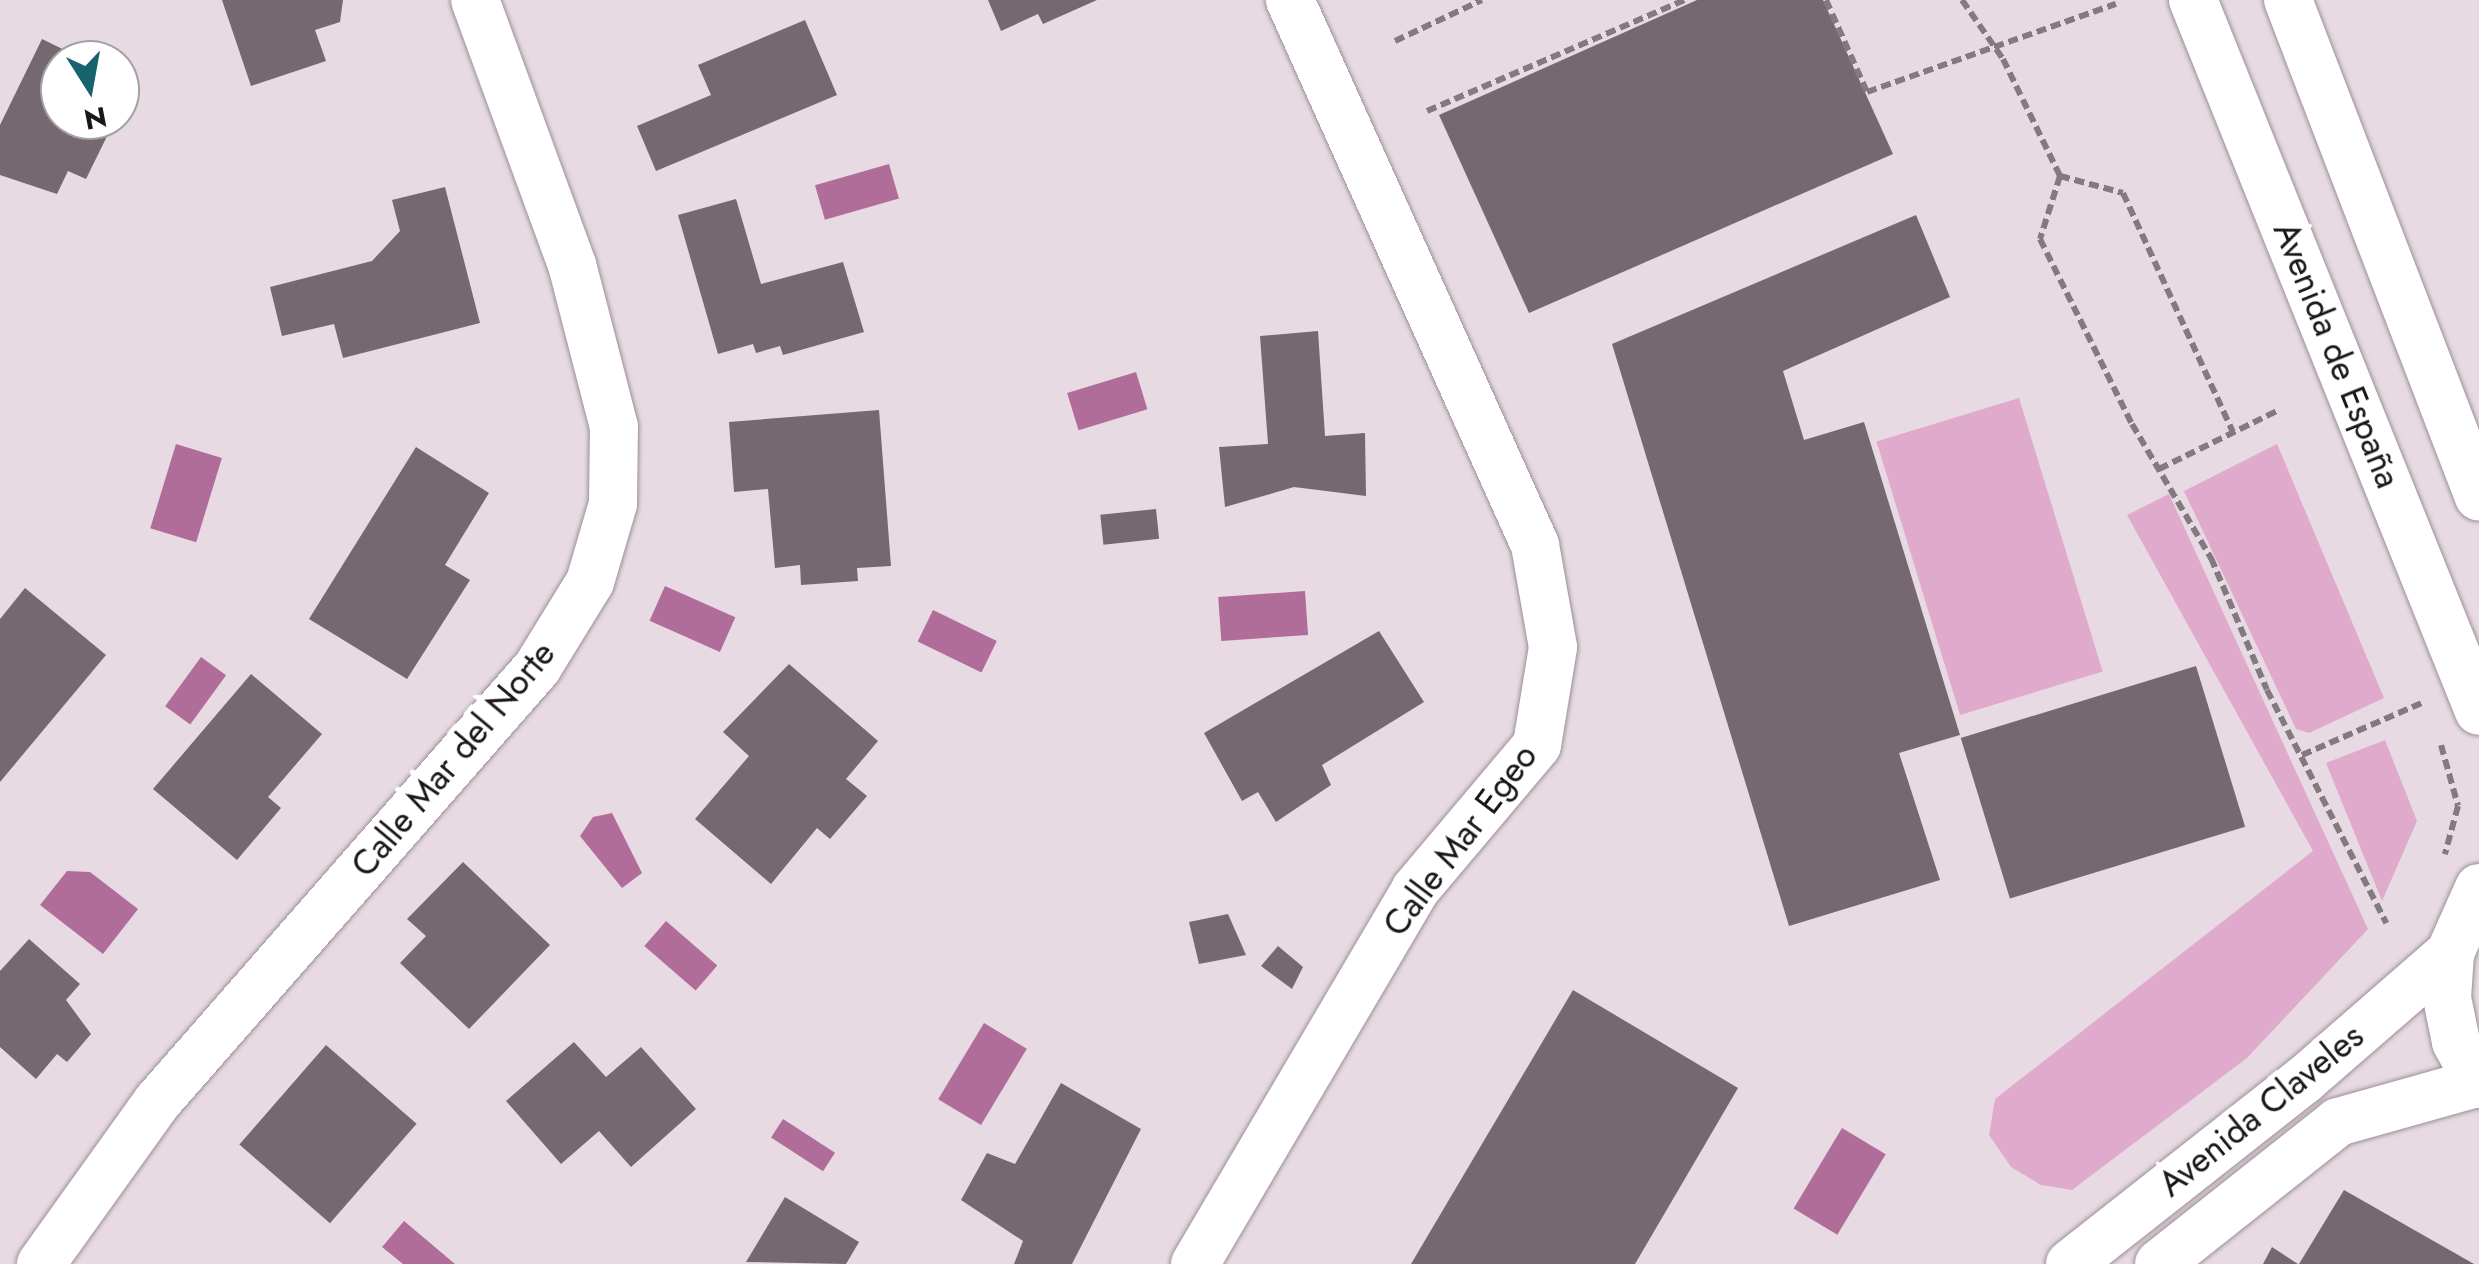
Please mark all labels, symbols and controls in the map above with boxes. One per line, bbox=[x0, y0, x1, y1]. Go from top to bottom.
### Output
north arrow bbox=[40, 40, 140, 140]
text: N bbox=[81, 96, 110, 140]
street label: Avenida de España bbox=[2265, 216, 2409, 494]
street label: Calle Mar del Norte bbox=[342, 633, 564, 885]
street label: Calle Mar Egeo bbox=[1374, 736, 1546, 944]
street label: Avenida Claveles bbox=[2150, 1015, 2372, 1205]

